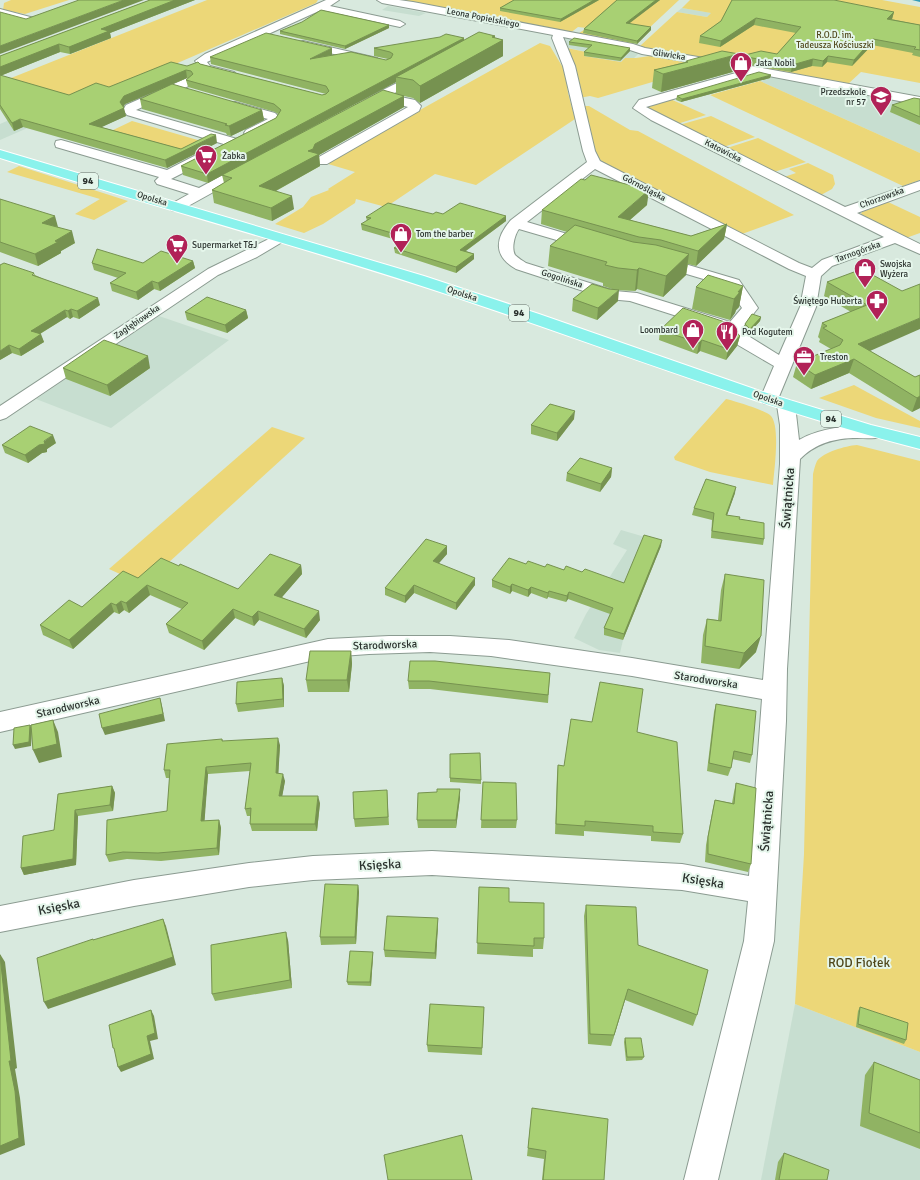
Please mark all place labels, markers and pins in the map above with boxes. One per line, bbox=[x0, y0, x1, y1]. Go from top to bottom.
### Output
shop icon: Jata Nobil bbox=[728, 50, 754, 83]
place label: Jata Nobil bbox=[756, 58, 795, 69]
school or university icon: Przedszkole nr 57 bbox=[868, 84, 894, 117]
place label: Przedszkole nr 57 bbox=[820, 87, 866, 108]
supermarket icon: Żabka bbox=[193, 143, 219, 176]
place label: Żabka bbox=[222, 151, 246, 162]
shop icon: Tom the barber bbox=[388, 221, 414, 254]
place label: Tom the barber bbox=[416, 229, 474, 240]
supermarket icon: Supermarket T&J bbox=[164, 232, 190, 265]
place label: Supermarket T&J bbox=[192, 240, 257, 251]
shop icon: Swojska Wyżera bbox=[852, 256, 878, 289]
place label: Swojska Wyżera bbox=[880, 259, 912, 280]
pharmacy icon: Świętego Huberta bbox=[864, 288, 890, 321]
place label: Świętego Huberta bbox=[793, 294, 862, 307]
shop icon: Loombard bbox=[680, 317, 706, 350]
restaurant icon: Pod Kogutem bbox=[714, 319, 740, 352]
place label: Loombard bbox=[640, 325, 678, 336]
place label: Pod Kogutem bbox=[742, 327, 793, 338]
office icon: Treston bbox=[791, 344, 817, 377]
place label: Treston bbox=[820, 352, 848, 363]

